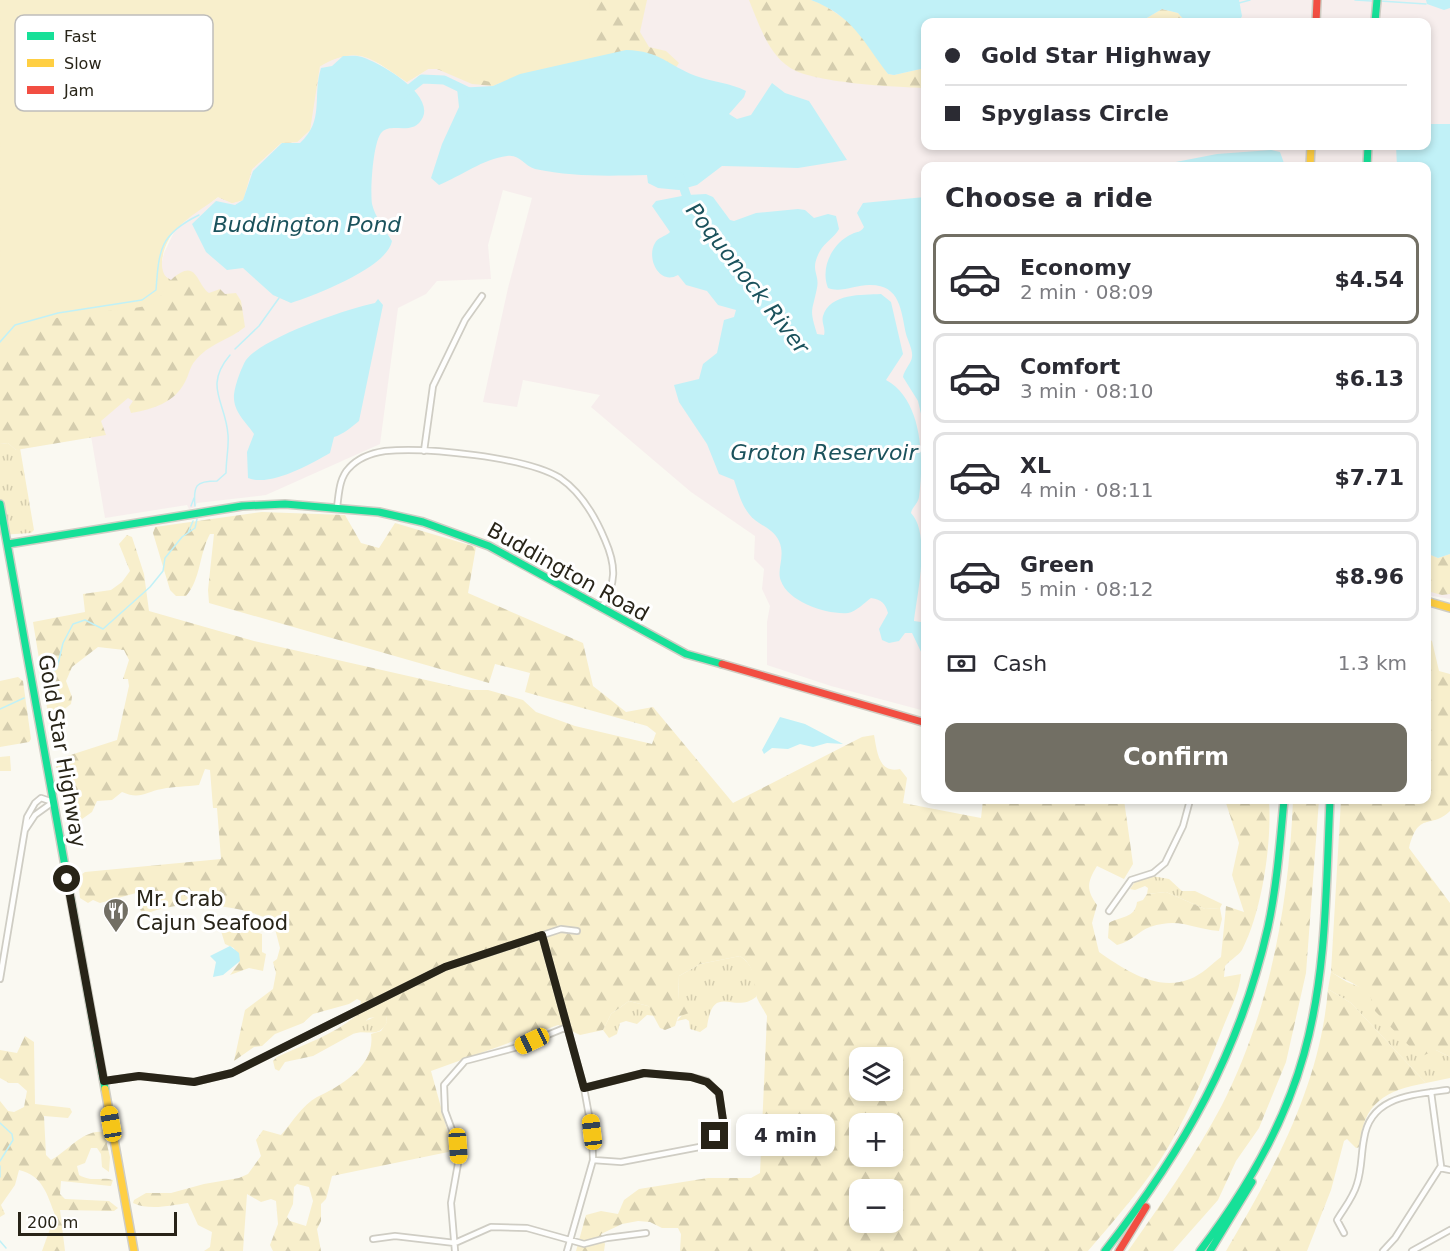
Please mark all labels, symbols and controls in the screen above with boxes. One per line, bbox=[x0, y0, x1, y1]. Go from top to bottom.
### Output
legend bbox=[15, 15, 213, 111]
text: Fast bbox=[64, 27, 96, 46]
text: Gold Star Highway bbox=[981, 43, 1211, 68]
text: Slow bbox=[64, 54, 101, 73]
text: Jam bbox=[63, 81, 94, 100]
text: Spyglass Circle bbox=[981, 101, 1169, 126]
text: Choose a ride bbox=[945, 182, 1153, 213]
water label: Poquonock River bbox=[681, 198, 815, 360]
water label: Buddington Pond bbox=[213, 212, 402, 237]
icon: car bbox=[948, 252, 1002, 306]
text: Economy bbox=[1020, 255, 1131, 280]
text: $4.54 bbox=[1334, 267, 1404, 292]
text: 2 min · 08:09 bbox=[1020, 280, 1154, 304]
icon: car bbox=[948, 351, 1002, 405]
text: Comfort bbox=[1020, 354, 1120, 379]
text: $6.13 bbox=[1334, 366, 1404, 391]
text: 3 min · 08:10 bbox=[1020, 379, 1154, 403]
water label: Groton Reservoir bbox=[730, 440, 919, 465]
icon: car bbox=[948, 450, 1002, 504]
text: XL bbox=[1020, 453, 1051, 478]
text: $7.71 bbox=[1334, 465, 1404, 490]
text: 4 min · 08:11 bbox=[1020, 478, 1154, 502]
street label: Buddington Road bbox=[483, 518, 653, 626]
icon: car bbox=[948, 549, 1002, 603]
text: Green bbox=[1020, 552, 1094, 577]
text: $8.96 bbox=[1334, 564, 1404, 589]
text: 5 min · 08:12 bbox=[1020, 577, 1154, 601]
icon: cash bbox=[945, 647, 978, 680]
text: Cash bbox=[993, 651, 1047, 676]
text: 1.3 km bbox=[1338, 651, 1407, 675]
street label: Gold Star Highway bbox=[33, 653, 91, 849]
button: Confirm bbox=[945, 723, 1407, 792]
route start bbox=[53, 865, 80, 892]
place label: Mr. Crab Cajun Seafood bbox=[136, 887, 288, 935]
restaurant icon: Mr. Crab Cajun Seafood bbox=[101, 896, 131, 934]
car bbox=[512, 1025, 552, 1057]
map controls bbox=[849, 1047, 903, 1233]
button: layers bbox=[849, 1047, 903, 1101]
car bbox=[99, 1105, 123, 1143]
car bbox=[581, 1113, 603, 1151]
button: + bbox=[849, 1113, 903, 1167]
callout: 4 min bbox=[736, 1115, 835, 1157]
route end bbox=[701, 1122, 728, 1149]
text: 4 min bbox=[754, 1123, 817, 1147]
car bbox=[448, 1127, 468, 1165]
button: − bbox=[849, 1179, 903, 1233]
scale bar bbox=[18, 1209, 177, 1236]
text: 200 m bbox=[27, 1213, 78, 1232]

